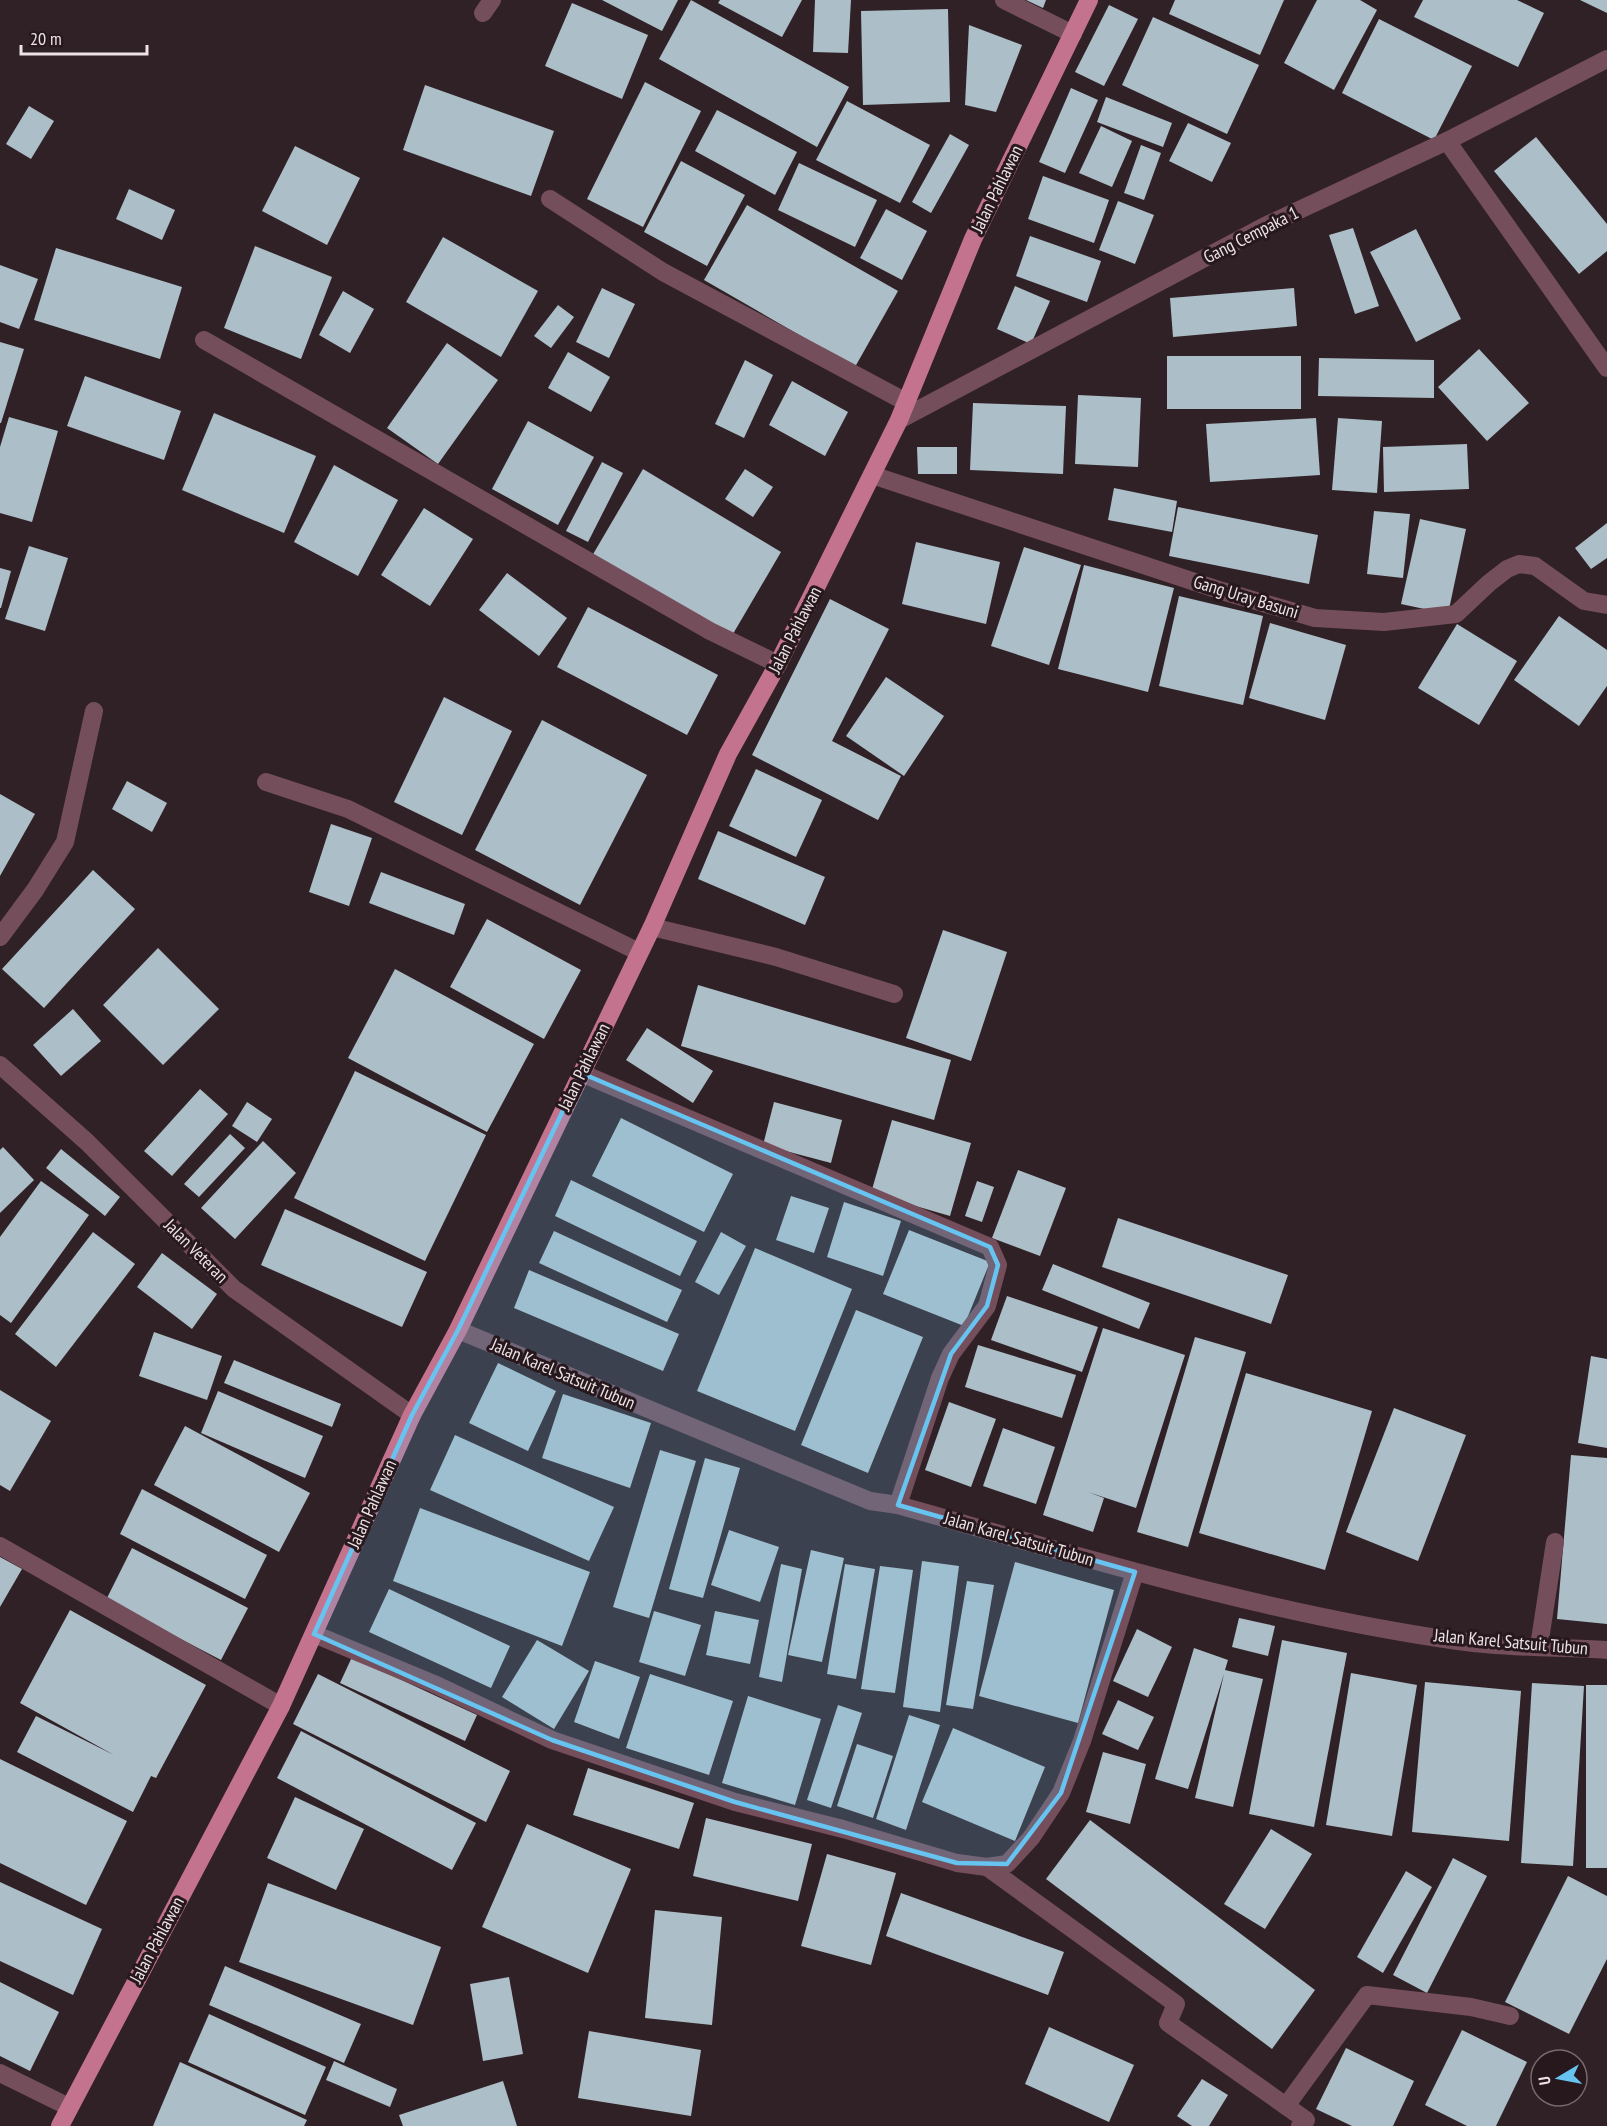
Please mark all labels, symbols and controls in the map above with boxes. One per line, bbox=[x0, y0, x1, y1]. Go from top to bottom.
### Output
scale bar bbox=[21, 18, 147, 56]
text: 20 m bbox=[30, 27, 62, 50]
street label: Jalan Pahlawan bbox=[965, 141, 1028, 237]
street label: Gang Cempaka 1 bbox=[1199, 201, 1302, 268]
street label: Gang Uray Basuni bbox=[1191, 570, 1301, 623]
street label: Jalan Pahlawan bbox=[762, 582, 826, 678]
street label: Jalan Pahlawan bbox=[552, 1019, 615, 1115]
street label: Jalan Veteran bbox=[159, 1213, 233, 1288]
street label: Jalan Karel Satsuit Tubun bbox=[487, 1332, 639, 1414]
street label: Jalan Pahlawan bbox=[341, 1456, 401, 1553]
street label: Jalan Karel Satsuit Tubun bbox=[941, 1506, 1097, 1571]
street label: Jalan Karel Satsuit Tubun bbox=[1432, 1623, 1589, 1660]
street label: Jalan Pahlawan bbox=[124, 1893, 189, 1988]
north arrow bbox=[1529, 2048, 1589, 2108]
text: U bbox=[1534, 2075, 1555, 2086]

